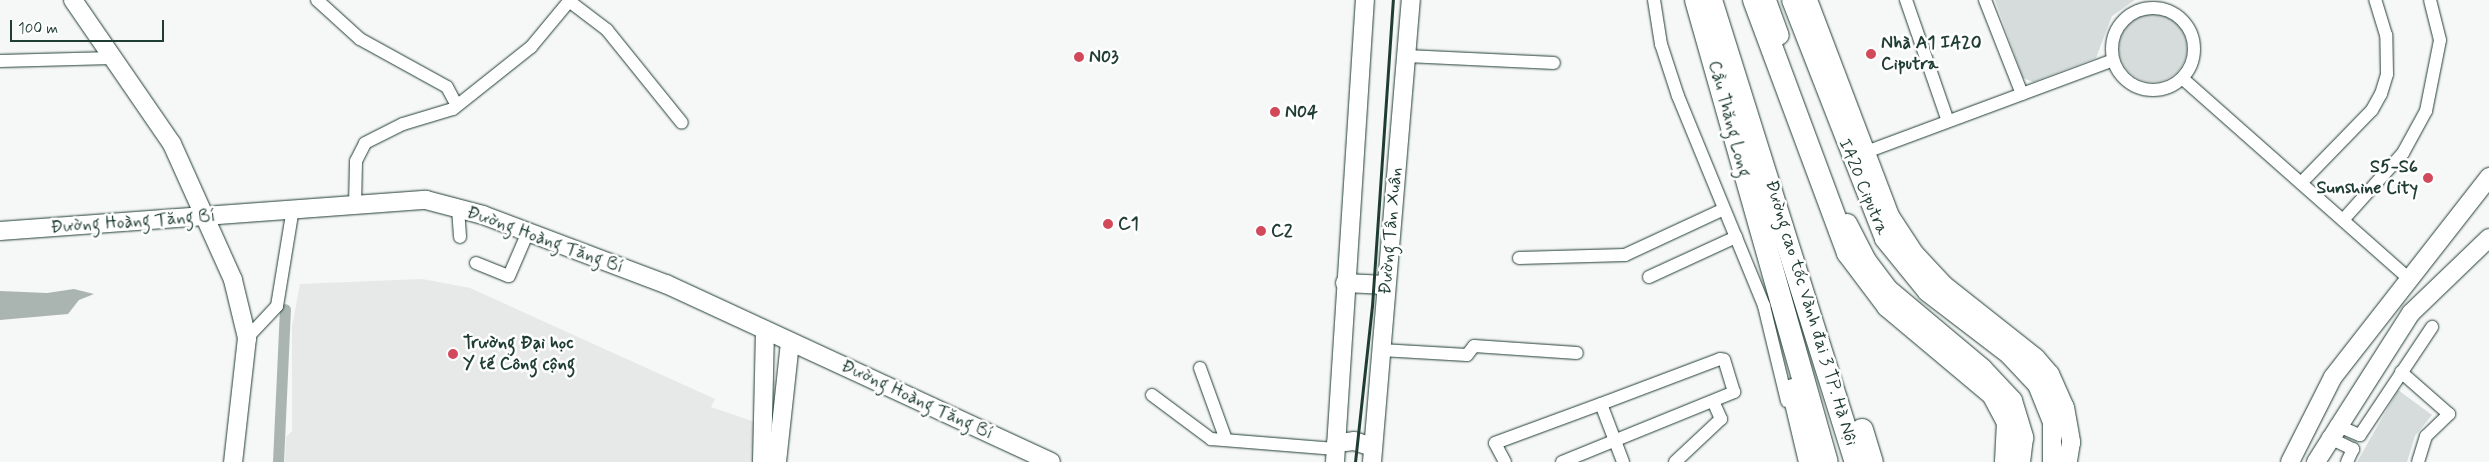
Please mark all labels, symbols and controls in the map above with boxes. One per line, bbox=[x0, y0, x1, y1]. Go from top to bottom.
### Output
scale bar bbox=[12, 10, 166, 42]
text: 100 m bbox=[18, 19, 58, 39]
place label: Nhà A1 IA20 Ciputra bbox=[1881, 33, 1980, 76]
place label: N03 bbox=[1089, 46, 1119, 68]
marker: Nhà A1 IA20 Ciputra bbox=[1865, 48, 1877, 60]
marker: N03 bbox=[1073, 51, 1085, 63]
street label: Cầu Thăng Long bbox=[1703, 57, 1755, 181]
place label: N04 bbox=[1285, 101, 1318, 123]
marker: N04 bbox=[1269, 106, 1281, 118]
street label: IA20 Ciputra bbox=[1833, 136, 1893, 238]
place label: S5-S6 Sunshine City bbox=[2316, 157, 2418, 200]
street label: Đường Tân Xuân bbox=[1375, 168, 1407, 294]
marker: S5-S6 Sunshine City bbox=[2422, 172, 2434, 184]
street label: Đường cao tốc Vành đai 3 TP. Hà Nội bbox=[1760, 177, 1862, 449]
street label: Đường Hoàng Tăng Bí bbox=[465, 202, 625, 278]
street label: Đường Hoàng Tăng Bí bbox=[51, 206, 215, 238]
place label: C1 bbox=[1118, 213, 1139, 235]
marker: C1 bbox=[1102, 218, 1114, 230]
place label: C2 bbox=[1271, 220, 1293, 242]
marker: C2 bbox=[1255, 225, 1267, 237]
place label: Trường Đại học Y tế Công cộng bbox=[463, 333, 579, 376]
marker: Trường Đại học Y tế Công cộng bbox=[447, 348, 459, 360]
street label: Đường Hoàng Tăng Bí bbox=[839, 356, 995, 444]

